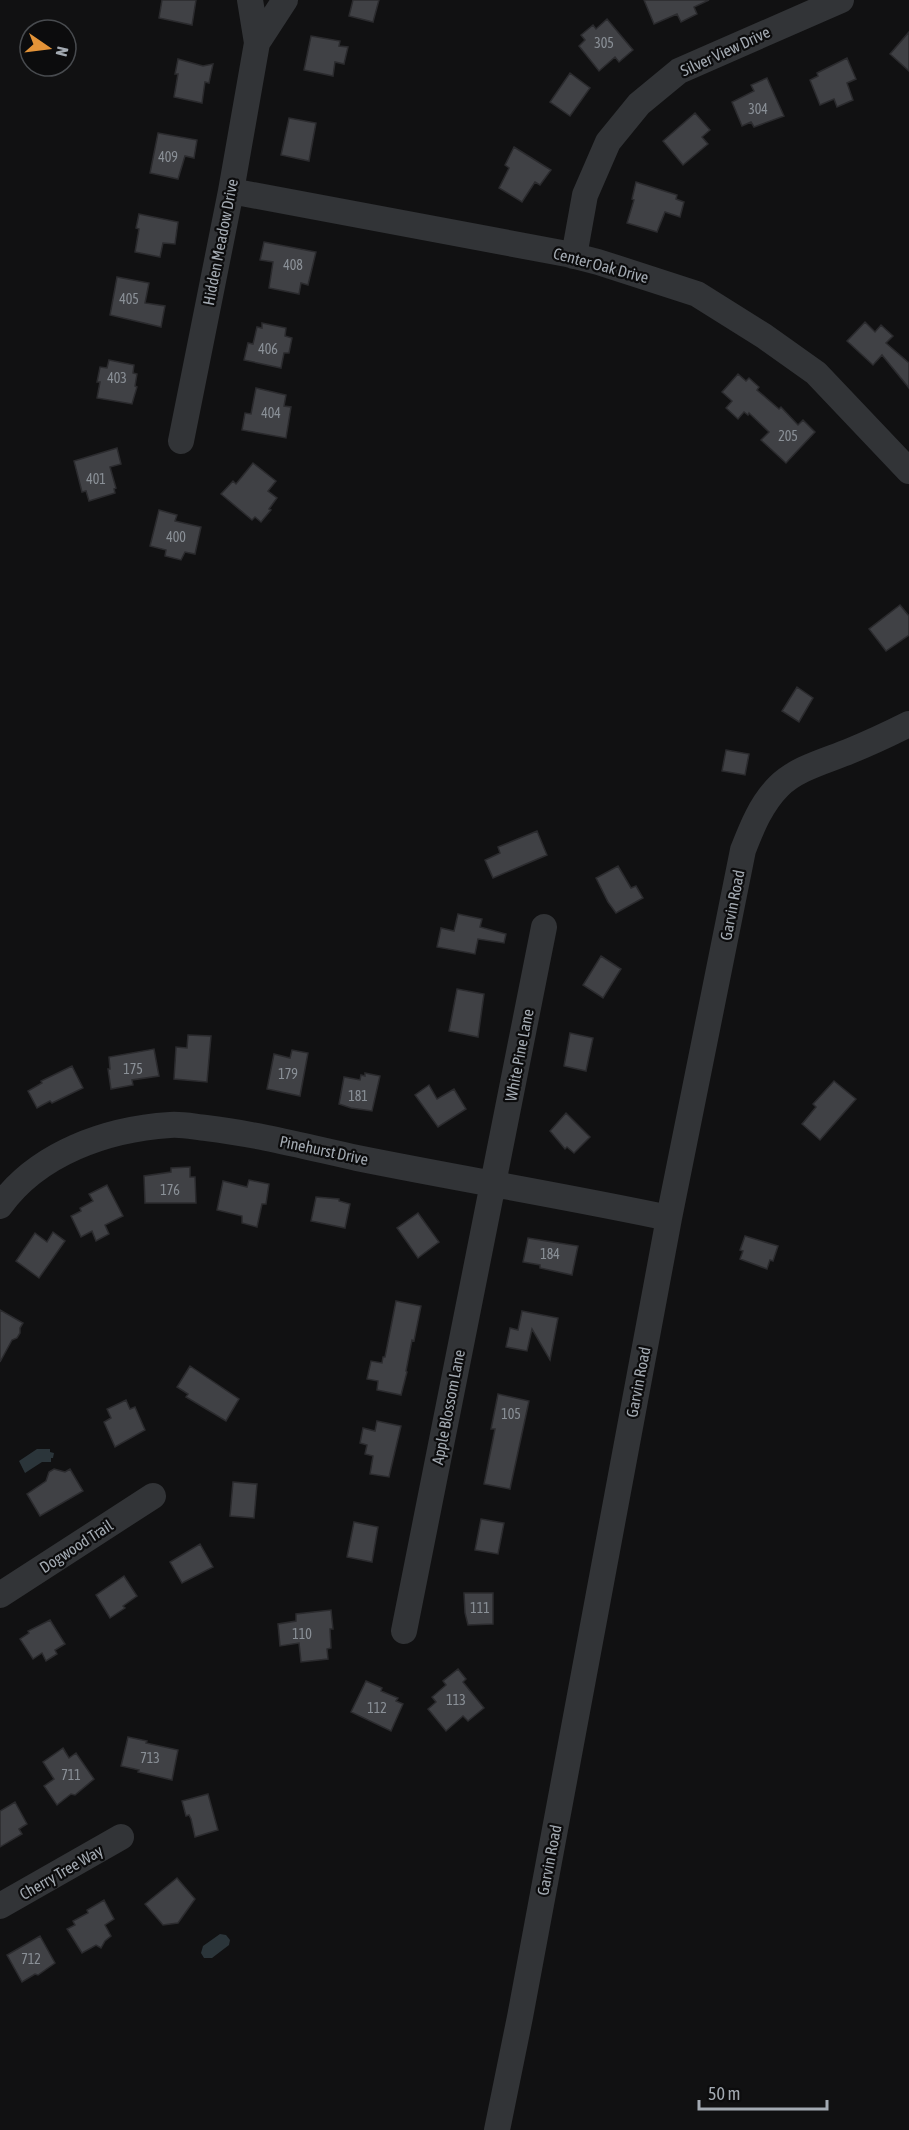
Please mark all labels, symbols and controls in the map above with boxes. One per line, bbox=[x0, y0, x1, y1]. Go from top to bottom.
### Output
north arrow bbox=[18, 18, 78, 78]
street label: Silver View Drive bbox=[677, 22, 773, 80]
house number: 305 bbox=[594, 35, 614, 51]
text: N bbox=[53, 45, 72, 58]
house number: 304 bbox=[748, 101, 768, 117]
house number: 409 bbox=[158, 149, 178, 165]
street label: Hidden Meadow Drive bbox=[199, 177, 241, 307]
street label: Center Oak Drive bbox=[551, 244, 651, 286]
house number: 408 bbox=[283, 257, 303, 273]
house number: 405 bbox=[119, 291, 139, 307]
house number: 406 bbox=[258, 341, 278, 357]
house number: 403 bbox=[107, 370, 127, 386]
house number: 404 bbox=[261, 405, 281, 421]
house number: 205 bbox=[778, 428, 798, 444]
house number: 401 bbox=[86, 471, 106, 487]
house number: 400 bbox=[166, 529, 186, 545]
street label: Garvin Road bbox=[716, 868, 748, 942]
street label: White Pine Lane bbox=[501, 1007, 537, 1103]
house number: 175 bbox=[123, 1061, 143, 1077]
house number: 179 bbox=[278, 1066, 298, 1082]
house number: 181 bbox=[348, 1088, 368, 1104]
street label: Pinehurst Drive bbox=[278, 1132, 370, 1168]
house number: 176 bbox=[160, 1182, 180, 1198]
house number: 184 bbox=[540, 1246, 560, 1262]
street label: Garvin Road bbox=[622, 1345, 654, 1419]
street label: Apple Blossom Lane bbox=[428, 1348, 469, 1466]
house number: 105 bbox=[501, 1406, 521, 1422]
street label: Dogwood Trail bbox=[36, 1515, 117, 1577]
house number: 111 bbox=[470, 1600, 490, 1616]
house number: 110 bbox=[292, 1626, 312, 1642]
house number: 113 bbox=[446, 1692, 466, 1708]
house number: 112 bbox=[367, 1700, 387, 1716]
house number: 713 bbox=[140, 1750, 160, 1766]
house number: 711 bbox=[61, 1767, 81, 1783]
street label: Garvin Road bbox=[533, 1823, 565, 1897]
street label: Cherry Tree Way bbox=[16, 1841, 107, 1904]
house number: 712 bbox=[21, 1951, 41, 1967]
scale bar bbox=[699, 2073, 826, 2111]
text: 50 m bbox=[708, 2083, 740, 2104]

